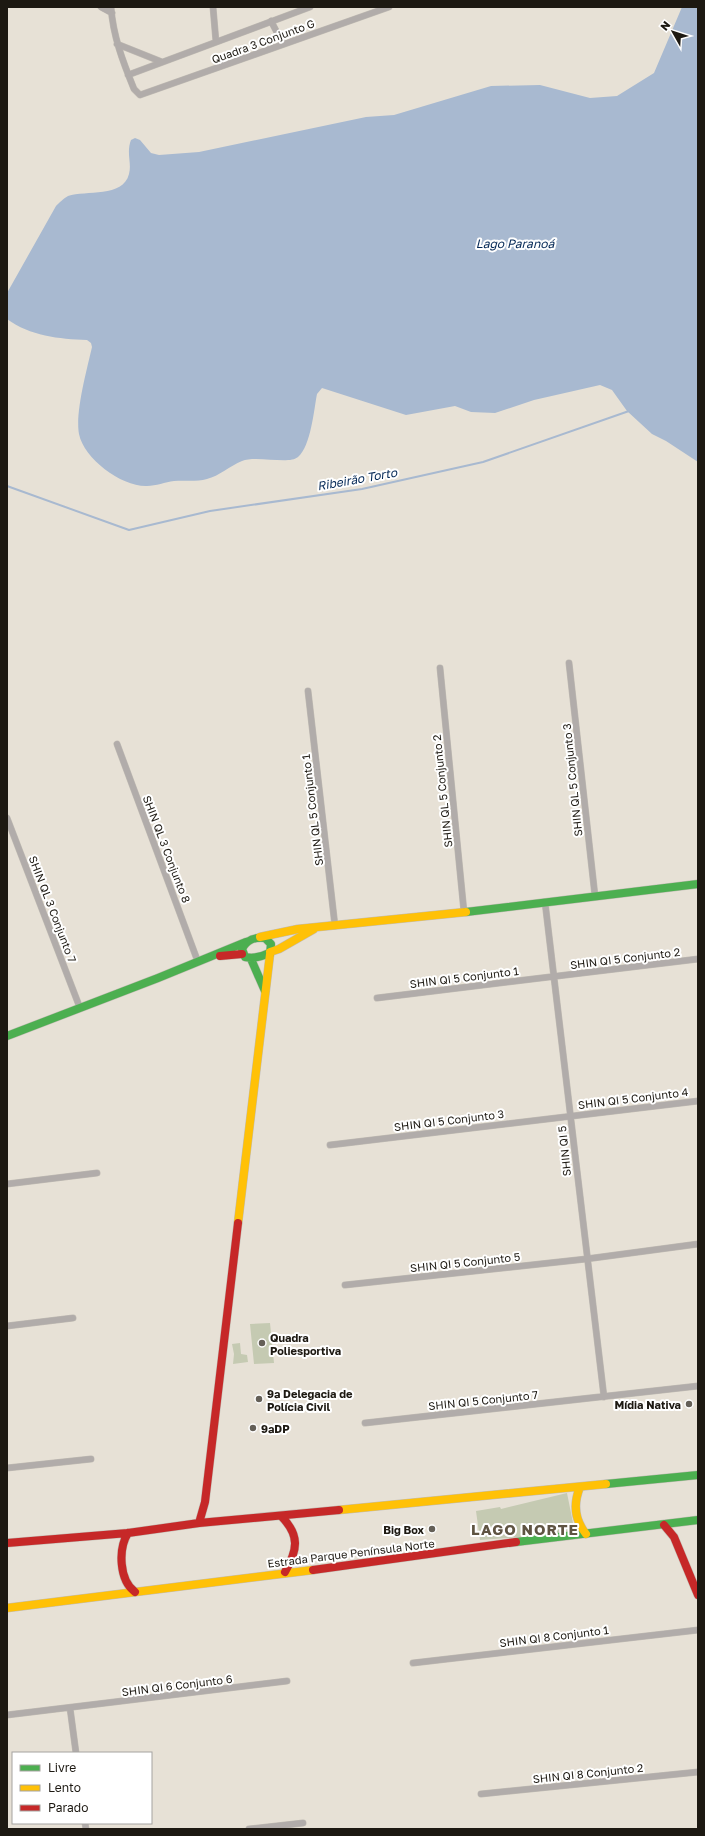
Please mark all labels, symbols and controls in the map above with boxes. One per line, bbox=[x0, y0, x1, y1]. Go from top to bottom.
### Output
north arrow bbox=[653, 12, 693, 52]
street label: Quadra 3 Conjunto G bbox=[210, 16, 317, 66]
text: N bbox=[657, 18, 673, 33]
water label: Lago Paranoá bbox=[476, 236, 555, 251]
water label: Ribeirão Torto bbox=[316, 464, 399, 493]
street label: SHIN QL 5 Conjunto 3 bbox=[560, 723, 584, 837]
street label: SHIN QL 5 Conjunto 2 bbox=[430, 734, 454, 848]
street label: SHIN QL 5 Conjunto 1 bbox=[299, 753, 325, 867]
street label: SHIN QL 3 Conjunto 8 bbox=[141, 794, 194, 905]
street label: SHIN QL 3 Conjunto 7 bbox=[27, 854, 79, 964]
street label: SHIN QI 5 Conjunto 2 bbox=[569, 945, 681, 971]
street label: SHIN QI 5 Conjunto 1 bbox=[409, 964, 519, 990]
street label: SHIN QI 5 Conjunto 4 bbox=[577, 1085, 689, 1111]
street label: SHIN QI 5 Conjunto 3 bbox=[393, 1107, 505, 1133]
street label: SHIN QI 5 bbox=[555, 1125, 573, 1177]
street label: SHIN QI 5 Conjunto 5 bbox=[409, 1250, 521, 1274]
place label: Quadra Poliesportiva bbox=[270, 1331, 341, 1357]
marker: Quadra Poliesportiva bbox=[257, 1338, 267, 1348]
place label: 9ª Delegacia de Polícia Civil bbox=[267, 1387, 353, 1413]
street label: SHIN QI 5 Conjunto 7 bbox=[428, 1388, 539, 1412]
marker: 9ª Delegacia de Polícia Civil bbox=[254, 1394, 264, 1404]
place label: Mídia Nativa bbox=[615, 1398, 681, 1411]
marker: Mídia Nativa bbox=[684, 1399, 694, 1409]
place label: 9ªDP bbox=[261, 1422, 290, 1435]
marker: 9ªDP bbox=[248, 1423, 258, 1433]
district label: LAGO NORTE bbox=[471, 1520, 579, 1538]
place label: Big Box bbox=[383, 1523, 425, 1536]
marker: Big Box bbox=[427, 1524, 437, 1534]
street label: Estrada Parque Península Norte bbox=[267, 1536, 435, 1570]
street label: SHIN QI 8 Conjunto 1 bbox=[499, 1623, 609, 1649]
street label: SHIN QI 6 Conjunto 6 bbox=[121, 1672, 233, 1698]
legend bbox=[12, 1752, 152, 1824]
text: Livre bbox=[48, 1760, 76, 1775]
street label: SHIN QI 8 Conjunto 2 bbox=[532, 1761, 644, 1785]
text: Lento bbox=[48, 1780, 81, 1795]
text: Parado bbox=[48, 1800, 88, 1815]

